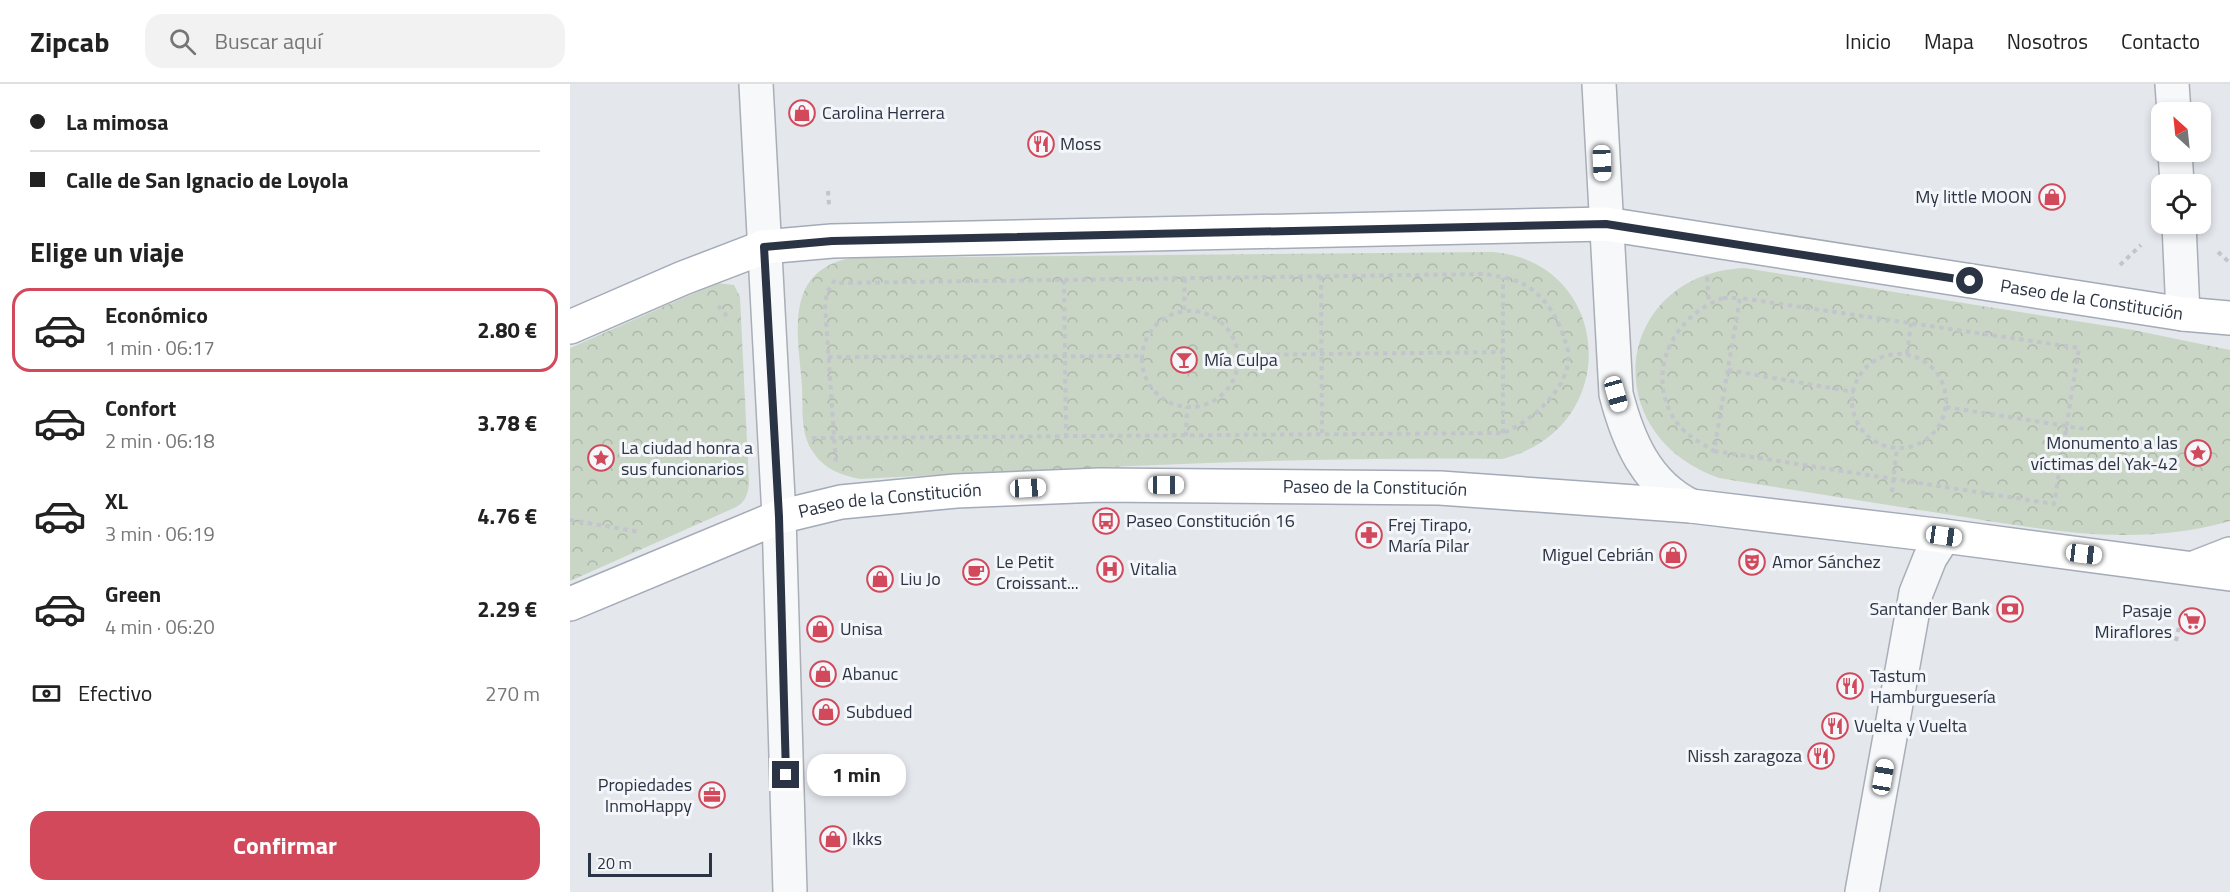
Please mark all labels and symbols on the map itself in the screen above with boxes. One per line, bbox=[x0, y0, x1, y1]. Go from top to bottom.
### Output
shop icon: Carolina Herrera bbox=[787, 98, 817, 128]
place label: Carolina Herrera bbox=[822, 99, 945, 126]
north arrow bbox=[2151, 102, 2211, 162]
restaurant icon: Moss bbox=[1026, 129, 1056, 159]
place label: Moss bbox=[1060, 130, 1101, 157]
car bbox=[1592, 145, 1612, 181]
shop icon: My little MOON bbox=[2037, 182, 2067, 212]
place label: My little MOON bbox=[1915, 183, 2032, 210]
route start bbox=[1956, 267, 1983, 294]
street label: Paseo de la Constitución bbox=[1999, 272, 2185, 327]
bar icon: Mía Culpa bbox=[1169, 345, 1199, 375]
place label: Mía Culpa bbox=[1204, 346, 1278, 373]
car bbox=[1602, 374, 1630, 414]
place label: Monumento a las víctimas del Yak-42 bbox=[2031, 429, 2178, 477]
place label: La ciudad honra a sus funcionarios bbox=[621, 434, 753, 482]
place icon: Monumento a las víctimas del Yak-42 bbox=[2183, 438, 2213, 468]
place icon: La ciudad honra a sus funcionarios bbox=[586, 443, 616, 473]
street label: Paseo de la Constitución bbox=[1283, 473, 1468, 503]
street label: Paseo de la Constitución bbox=[795, 476, 982, 525]
car bbox=[1148, 476, 1184, 494]
car bbox=[1010, 478, 1046, 498]
bus stop icon: Paseo Constitución 16 bbox=[1091, 506, 1121, 536]
place label: Paseo Constitución 16 bbox=[1126, 507, 1295, 534]
place label: Frej Tirapo, María Pilar bbox=[1388, 511, 1472, 559]
pharmacy icon: Frej Tirapo, María Pilar bbox=[1354, 520, 1384, 550]
car bbox=[1925, 525, 1963, 547]
shop icon: Miguel Cebrián bbox=[1658, 540, 1688, 570]
place label: Miguel Cebrián bbox=[1542, 541, 1654, 568]
car bbox=[2065, 543, 2103, 565]
theatre icon: Amor Sánchez bbox=[1737, 547, 1767, 577]
place label: Le Petit Croissant... bbox=[996, 548, 1079, 596]
place label: Amor Sánchez bbox=[1772, 548, 1881, 575]
hospital icon: Vitalia bbox=[1095, 554, 1125, 584]
place label: Vitalia bbox=[1130, 555, 1177, 582]
cafe icon: Le Petit Croissant... bbox=[961, 557, 991, 587]
shop icon: Liu Jo bbox=[865, 564, 895, 594]
place label: Liu Jo bbox=[900, 565, 941, 592]
bank icon: Santander Bank bbox=[1995, 594, 2025, 624]
place label: Santander Bank bbox=[1869, 595, 1990, 622]
place label: Pasaje Miraflores bbox=[2095, 597, 2172, 645]
supermarket icon: Pasaje Miraflores bbox=[2177, 606, 2207, 636]
shop icon: Unisa bbox=[805, 614, 835, 644]
place label: Unisa bbox=[840, 615, 883, 642]
shop icon: Abanuc bbox=[808, 659, 838, 689]
place label: Abanuc bbox=[842, 660, 898, 687]
place label: Tastum Hamburguesería bbox=[1870, 662, 1996, 710]
restaurant icon: Tastum Hamburguesería bbox=[1835, 671, 1865, 701]
shop icon: Subdued bbox=[811, 697, 841, 727]
place label: Subdued bbox=[846, 698, 912, 725]
restaurant icon: Vuelta y Vuelta bbox=[1820, 711, 1850, 741]
place label: Vuelta y Vuelta bbox=[1854, 712, 1967, 739]
restaurant icon: Nissh zaragoza bbox=[1806, 741, 1836, 771]
place label: Nissh zaragoza bbox=[1687, 742, 1802, 769]
callout: 1 min bbox=[807, 754, 906, 796]
car bbox=[1871, 758, 1895, 796]
route end bbox=[772, 761, 799, 788]
place label: Propiedades InmoHappy bbox=[598, 771, 692, 819]
office icon: Propiedades InmoHappy bbox=[697, 780, 727, 810]
shop icon: Ikks bbox=[818, 824, 848, 854]
place label: Ikks bbox=[852, 825, 882, 852]
scale bar bbox=[588, 850, 712, 878]

